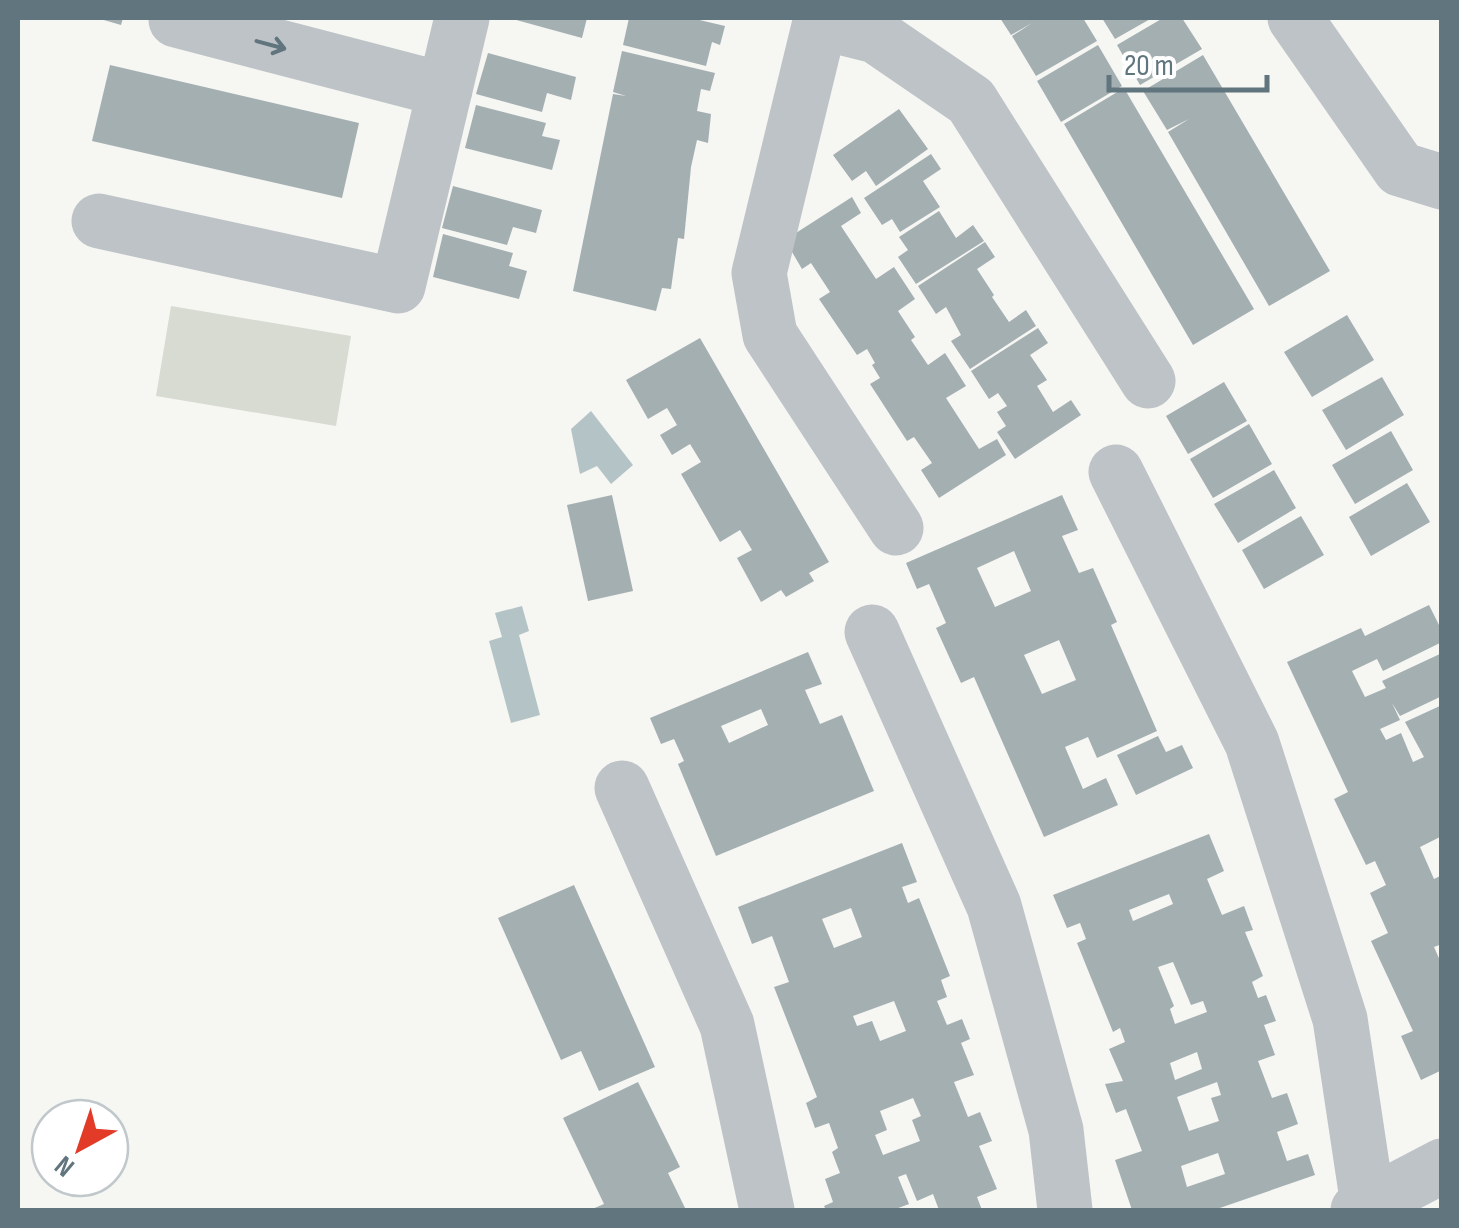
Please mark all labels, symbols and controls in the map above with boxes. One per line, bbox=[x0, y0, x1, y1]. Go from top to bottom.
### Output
scale bar bbox=[1109, 30, 1266, 92]
one-way arrow bbox=[255, 36, 286, 55]
text: 20 m bbox=[1124, 48, 1174, 84]
north arrow bbox=[30, 1098, 130, 1198]
text: N bbox=[49, 1149, 81, 1183]

